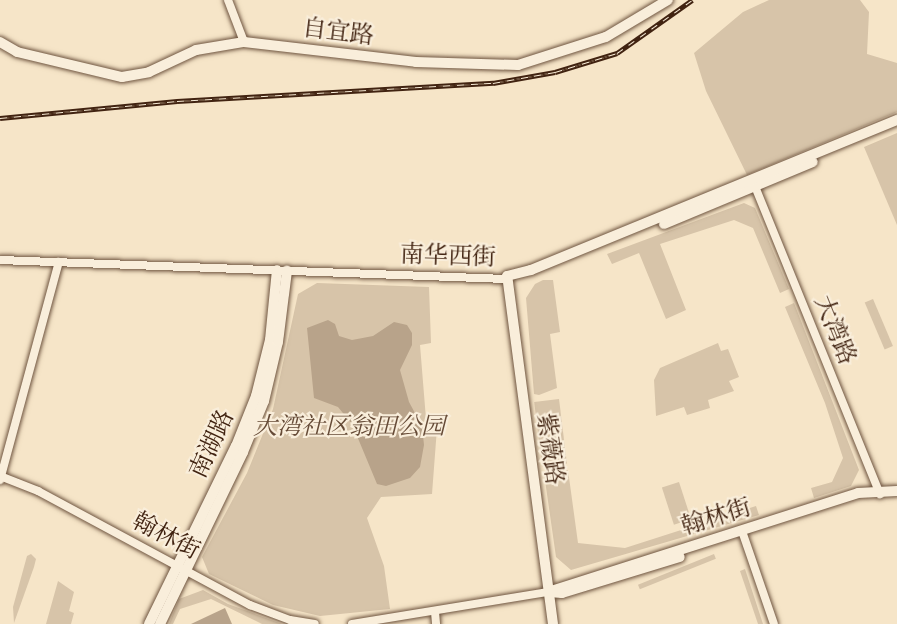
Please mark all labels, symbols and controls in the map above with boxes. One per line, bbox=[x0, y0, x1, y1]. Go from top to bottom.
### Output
street label: 自宜路 bbox=[301, 13, 375, 51]
street label: 南华西街 bbox=[400, 240, 496, 272]
street label: 大湾路 bbox=[808, 291, 862, 369]
street label: 南湖路 bbox=[184, 405, 240, 483]
street label: 紫薇路 bbox=[531, 411, 569, 487]
park label: 大湾社区翁田公园 bbox=[253, 413, 445, 441]
street label: 翰林街 bbox=[677, 493, 755, 541]
street label: 翰林街 bbox=[127, 506, 205, 566]

